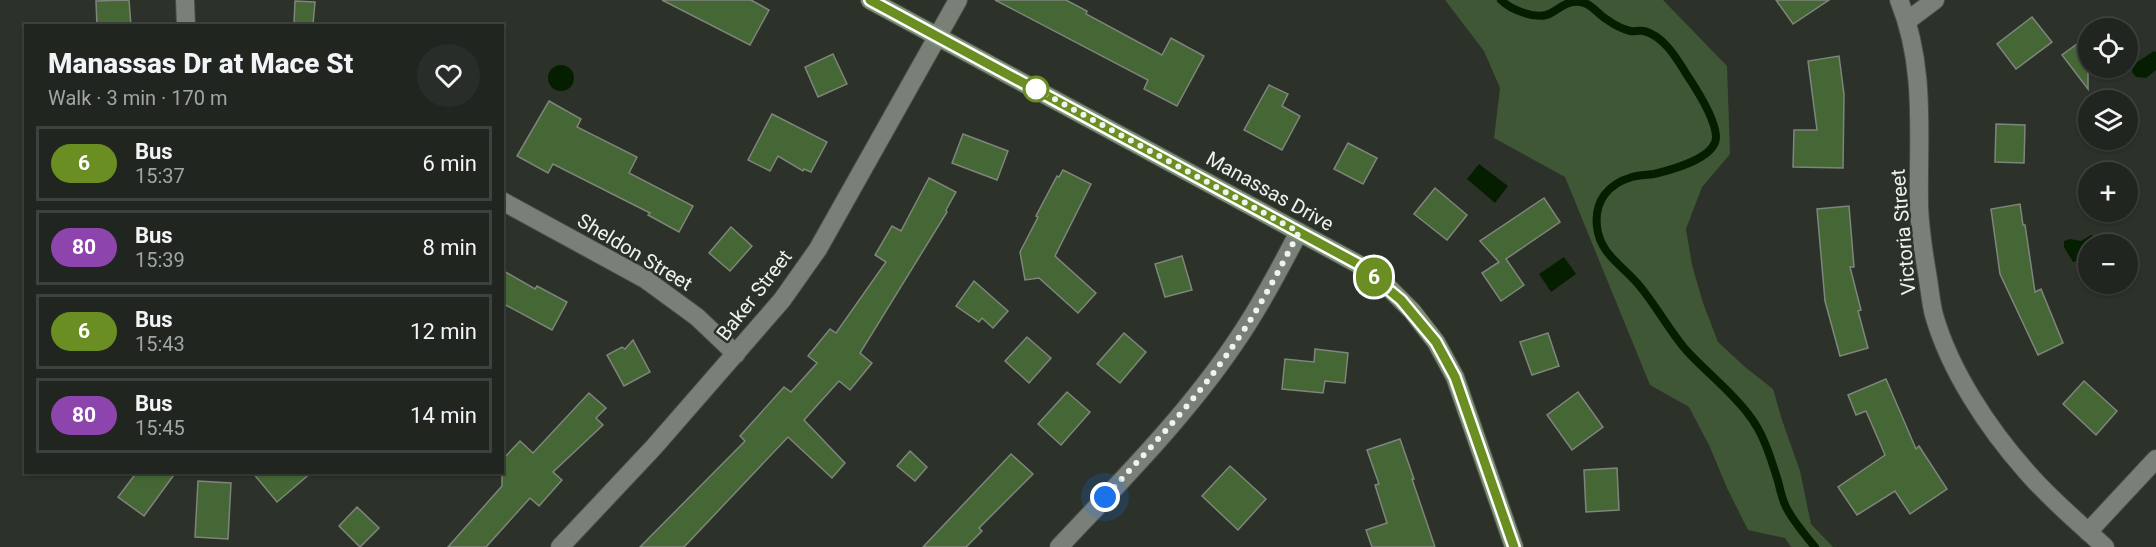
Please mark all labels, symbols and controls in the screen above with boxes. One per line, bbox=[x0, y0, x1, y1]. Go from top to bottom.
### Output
map controls bbox=[2078, 18, 2138, 294]
button: locate bbox=[2078, 18, 2138, 78]
button: heart bbox=[417, 44, 480, 107]
text: Manassas Dr at Mace St bbox=[48, 47, 353, 80]
unlabelled marker bbox=[1023, 76, 1049, 102]
text: Walk · 3 min · 170 m bbox=[48, 86, 227, 110]
button: layers bbox=[2078, 90, 2138, 150]
text: Bus bbox=[135, 139, 173, 164]
street label: Manassas Drive bbox=[1202, 146, 1338, 236]
text: 6 bbox=[78, 151, 90, 175]
text: 6 min bbox=[422, 151, 477, 176]
button: + bbox=[2078, 162, 2138, 222]
text: 15:37 bbox=[135, 164, 185, 188]
street label: Victoria Street bbox=[1886, 168, 1920, 296]
street label: Sheldon Street bbox=[573, 208, 697, 296]
text: Bus bbox=[135, 223, 173, 248]
button: − bbox=[2078, 234, 2138, 294]
text: 80 bbox=[72, 235, 96, 259]
text: 8 min bbox=[422, 235, 477, 260]
street label: Baker Street bbox=[711, 245, 797, 345]
text: 15:39 bbox=[135, 248, 185, 272]
line badge: 6 bbox=[1354, 258, 1394, 296]
text: 6 bbox=[1368, 265, 1380, 289]
text: Bus bbox=[135, 307, 173, 332]
text: 6 bbox=[78, 319, 90, 343]
text: 12 min bbox=[410, 319, 477, 344]
text: 15:43 bbox=[135, 332, 185, 356]
text: Bus bbox=[135, 391, 173, 416]
text: 80 bbox=[72, 403, 96, 427]
text: 14 min bbox=[410, 403, 477, 428]
text: 15:45 bbox=[135, 416, 185, 440]
your location bbox=[1090, 482, 1120, 512]

